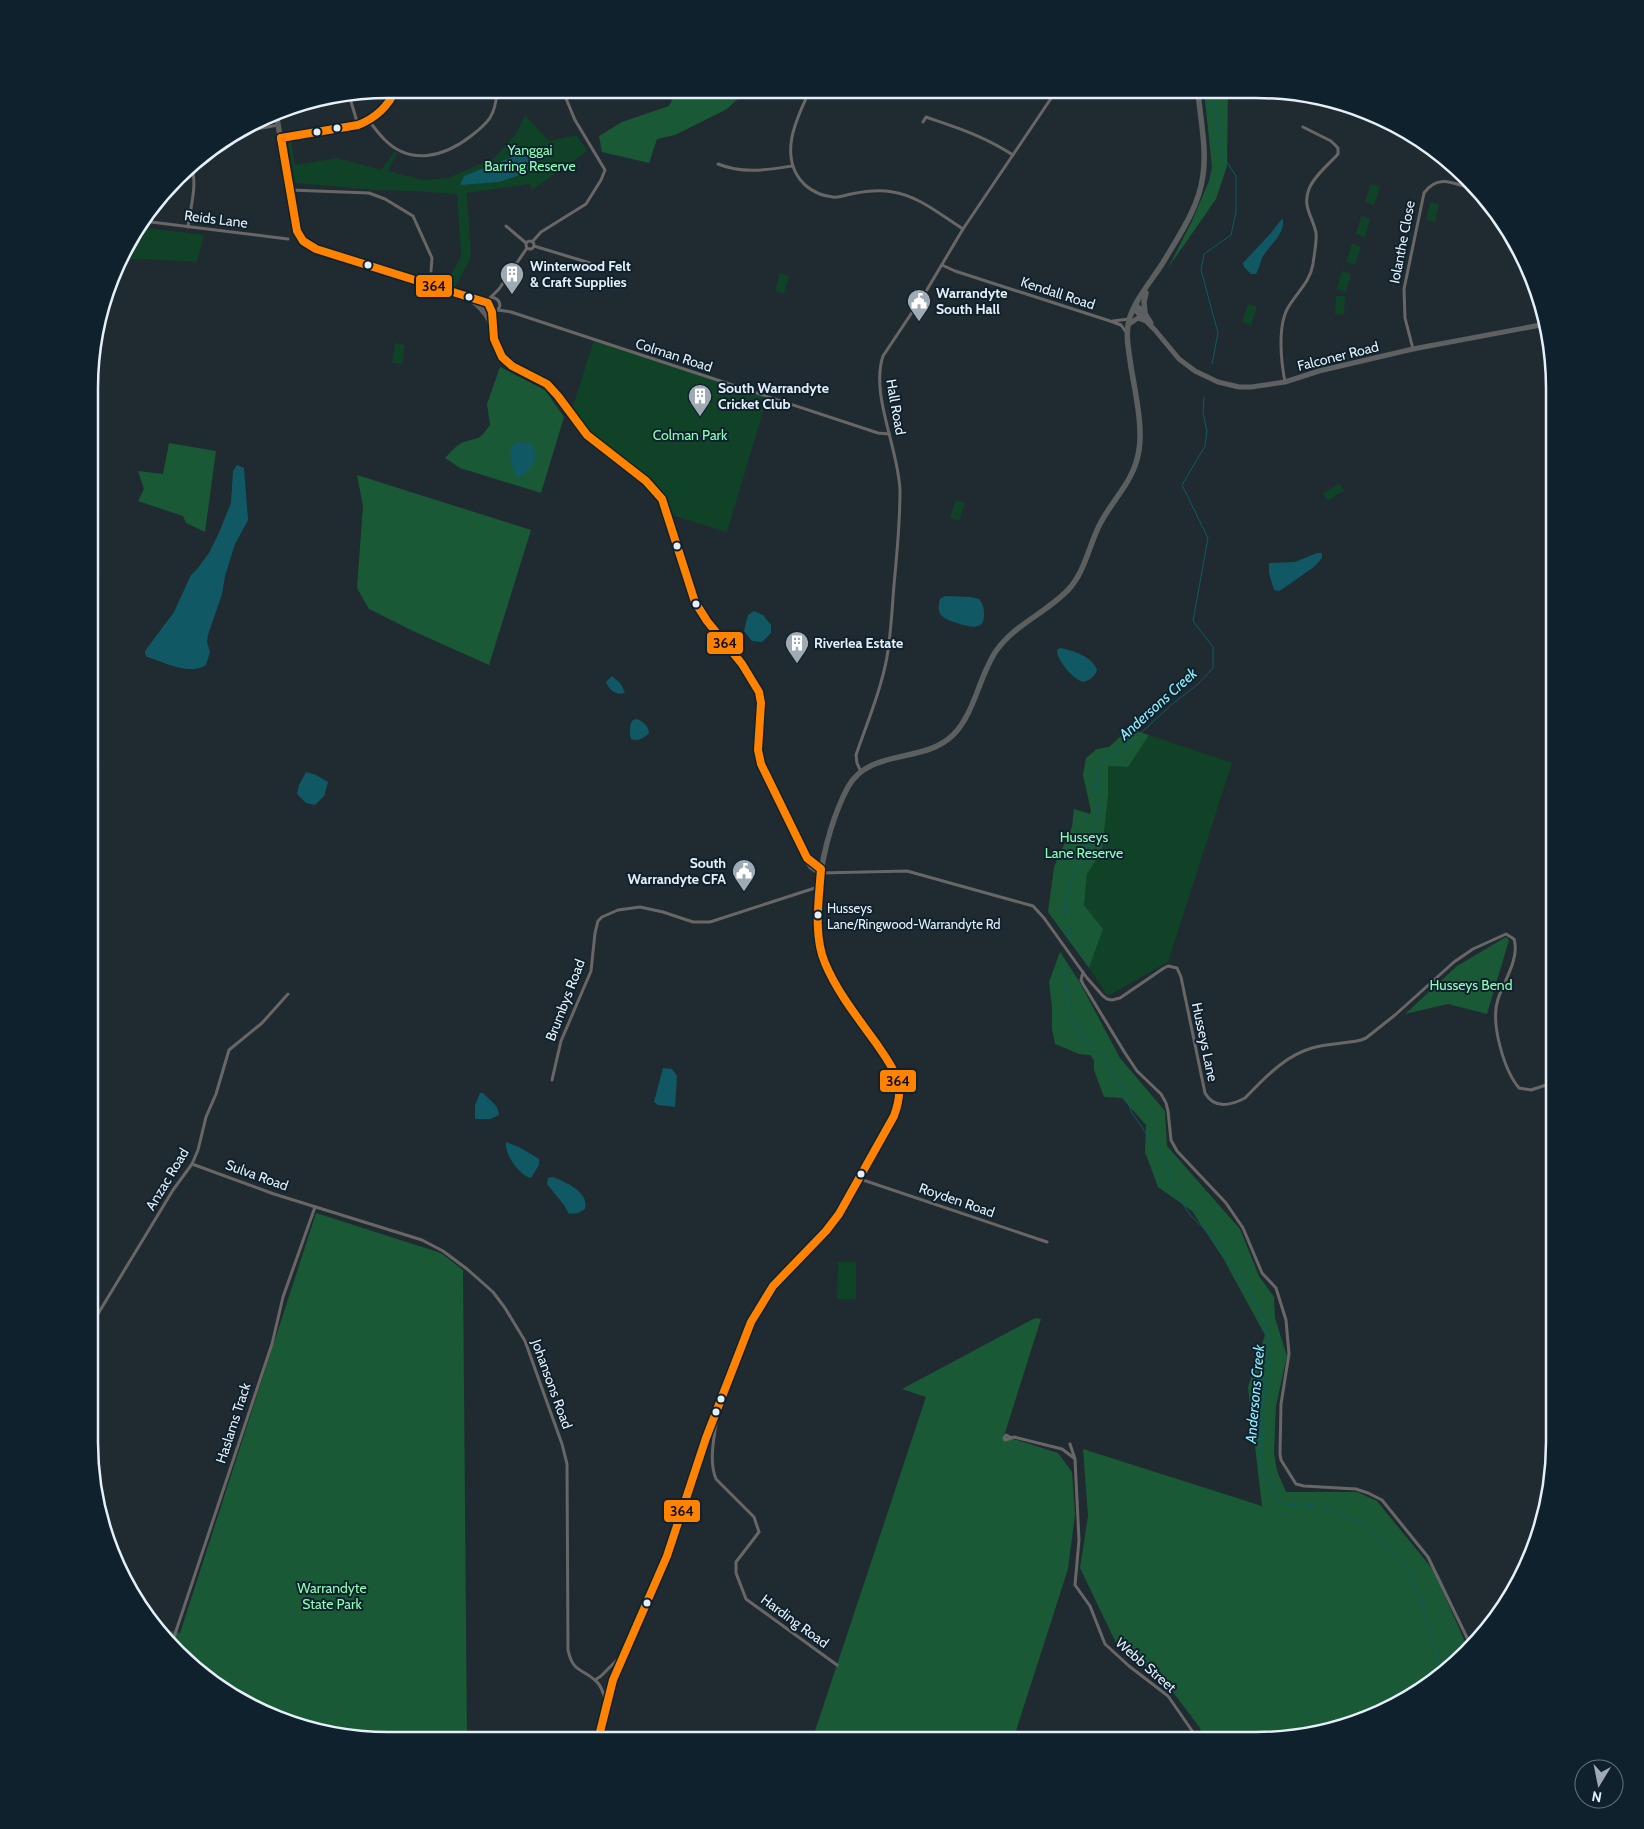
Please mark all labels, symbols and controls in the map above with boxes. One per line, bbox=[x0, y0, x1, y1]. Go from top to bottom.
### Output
unlabelled marker bbox=[332, 123, 342, 133]
unlabelled marker bbox=[312, 127, 322, 137]
park label: Yanggai Barring Reserve bbox=[484, 141, 576, 175]
street label: Iolanthe Close bbox=[1385, 199, 1419, 285]
street label: Reids Lane bbox=[183, 206, 249, 232]
place label: Winterwood Felt & Craft Supplies bbox=[530, 257, 631, 291]
unlabelled marker bbox=[363, 260, 373, 270]
building icon: Winterwood Felt & Craft Supplies bbox=[499, 261, 525, 295]
street label: Kendall Road bbox=[1019, 273, 1097, 313]
line badge: 364 bbox=[415, 274, 453, 298]
text: 364 bbox=[422, 277, 446, 295]
place label: Warrandyte South Hall bbox=[936, 284, 1007, 318]
public building icon: Warrandyte South Hall bbox=[906, 288, 932, 322]
unlabelled marker bbox=[464, 292, 474, 302]
street label: Colman Road bbox=[633, 334, 715, 376]
street label: Falconer Road bbox=[1295, 337, 1381, 375]
street label: Hall Road bbox=[882, 378, 910, 436]
place label: South Warrandyte Cricket Club bbox=[718, 379, 829, 413]
building icon: South Warrandyte Cricket Club bbox=[687, 383, 713, 417]
park label: Colman Park bbox=[653, 426, 728, 444]
unlabelled marker bbox=[672, 541, 682, 551]
unlabelled marker bbox=[691, 599, 701, 609]
building icon: Riverlea Estate bbox=[784, 630, 810, 664]
line badge: 364 bbox=[706, 631, 744, 655]
text: 364 bbox=[713, 634, 737, 652]
place label: Riverlea Estate bbox=[814, 634, 903, 652]
water label: Andersons Creek bbox=[1115, 664, 1201, 744]
park label: Husseys Lane Reserve bbox=[1045, 828, 1123, 862]
place label: South Warrandyte CFA bbox=[628, 854, 726, 888]
public building icon: South Warrandyte CFA bbox=[731, 858, 757, 892]
place label: Husseys Lane/Ringwood-Warrandyte Rd bbox=[827, 900, 1001, 932]
marker: Husseys Lane/Ringwood-Warrandyte Rd bbox=[813, 910, 823, 920]
street label: Brumbys Road bbox=[541, 957, 589, 1043]
park label: Husseys Bend bbox=[1430, 976, 1512, 994]
street label: Husseys Lane bbox=[1188, 1001, 1222, 1083]
line badge: 364 bbox=[879, 1069, 917, 1093]
text: 364 bbox=[886, 1072, 910, 1090]
street label: Anzac Road bbox=[141, 1145, 193, 1213]
street label: Sulva Road bbox=[223, 1155, 291, 1195]
unlabelled marker bbox=[856, 1169, 866, 1179]
street label: Royden Road bbox=[917, 1179, 997, 1221]
street label: Johansons Road bbox=[527, 1336, 577, 1431]
water label: Andersons Creek bbox=[1242, 1343, 1268, 1445]
street label: Haslams Track bbox=[212, 1380, 255, 1465]
unlabelled marker bbox=[716, 1394, 726, 1404]
unlabelled marker bbox=[711, 1407, 721, 1417]
line badge: 364 bbox=[663, 1499, 701, 1523]
text: 364 bbox=[670, 1502, 694, 1520]
park label: Warrandyte State Park bbox=[297, 1579, 367, 1613]
street label: Harding Road bbox=[757, 1590, 833, 1652]
unlabelled marker bbox=[642, 1598, 652, 1608]
street label: Webb Street bbox=[1112, 1634, 1180, 1696]
north arrow bbox=[1574, 1759, 1624, 1809]
text: N bbox=[1590, 1787, 1603, 1807]

